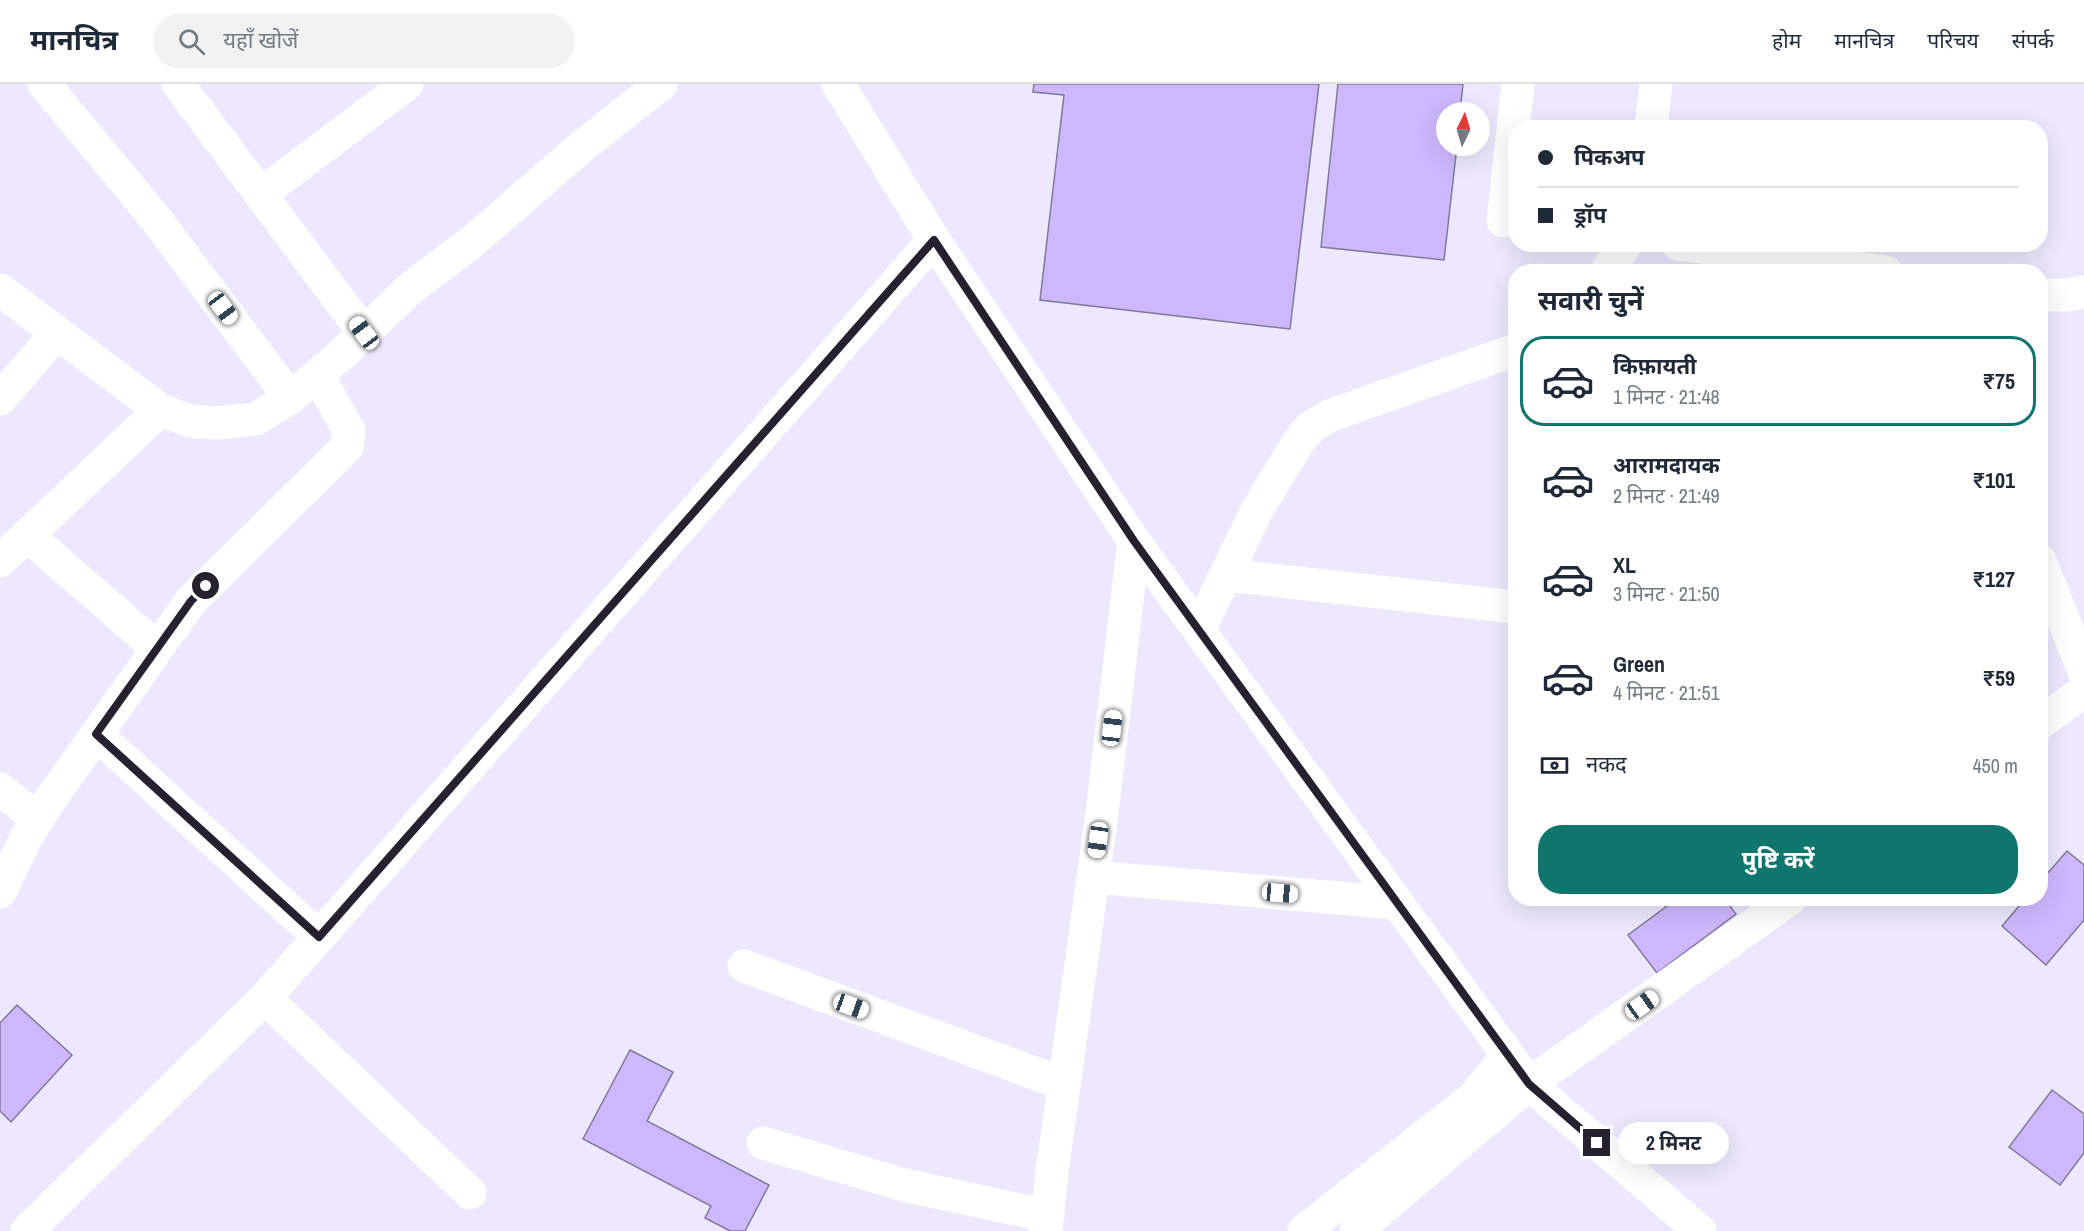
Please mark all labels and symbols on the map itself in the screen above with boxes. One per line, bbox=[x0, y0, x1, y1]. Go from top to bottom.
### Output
north arrow bbox=[1436, 102, 1490, 156]
car bbox=[205, 288, 241, 328]
car bbox=[346, 313, 382, 353]
route start bbox=[192, 572, 219, 599]
car bbox=[1101, 709, 1123, 747]
car bbox=[1087, 821, 1109, 859]
car bbox=[1261, 882, 1299, 904]
car bbox=[1622, 987, 1662, 1023]
car bbox=[831, 991, 871, 1021]
callout: 2 मिनट bbox=[1618, 1122, 1729, 1164]
route end bbox=[1583, 1129, 1610, 1156]

